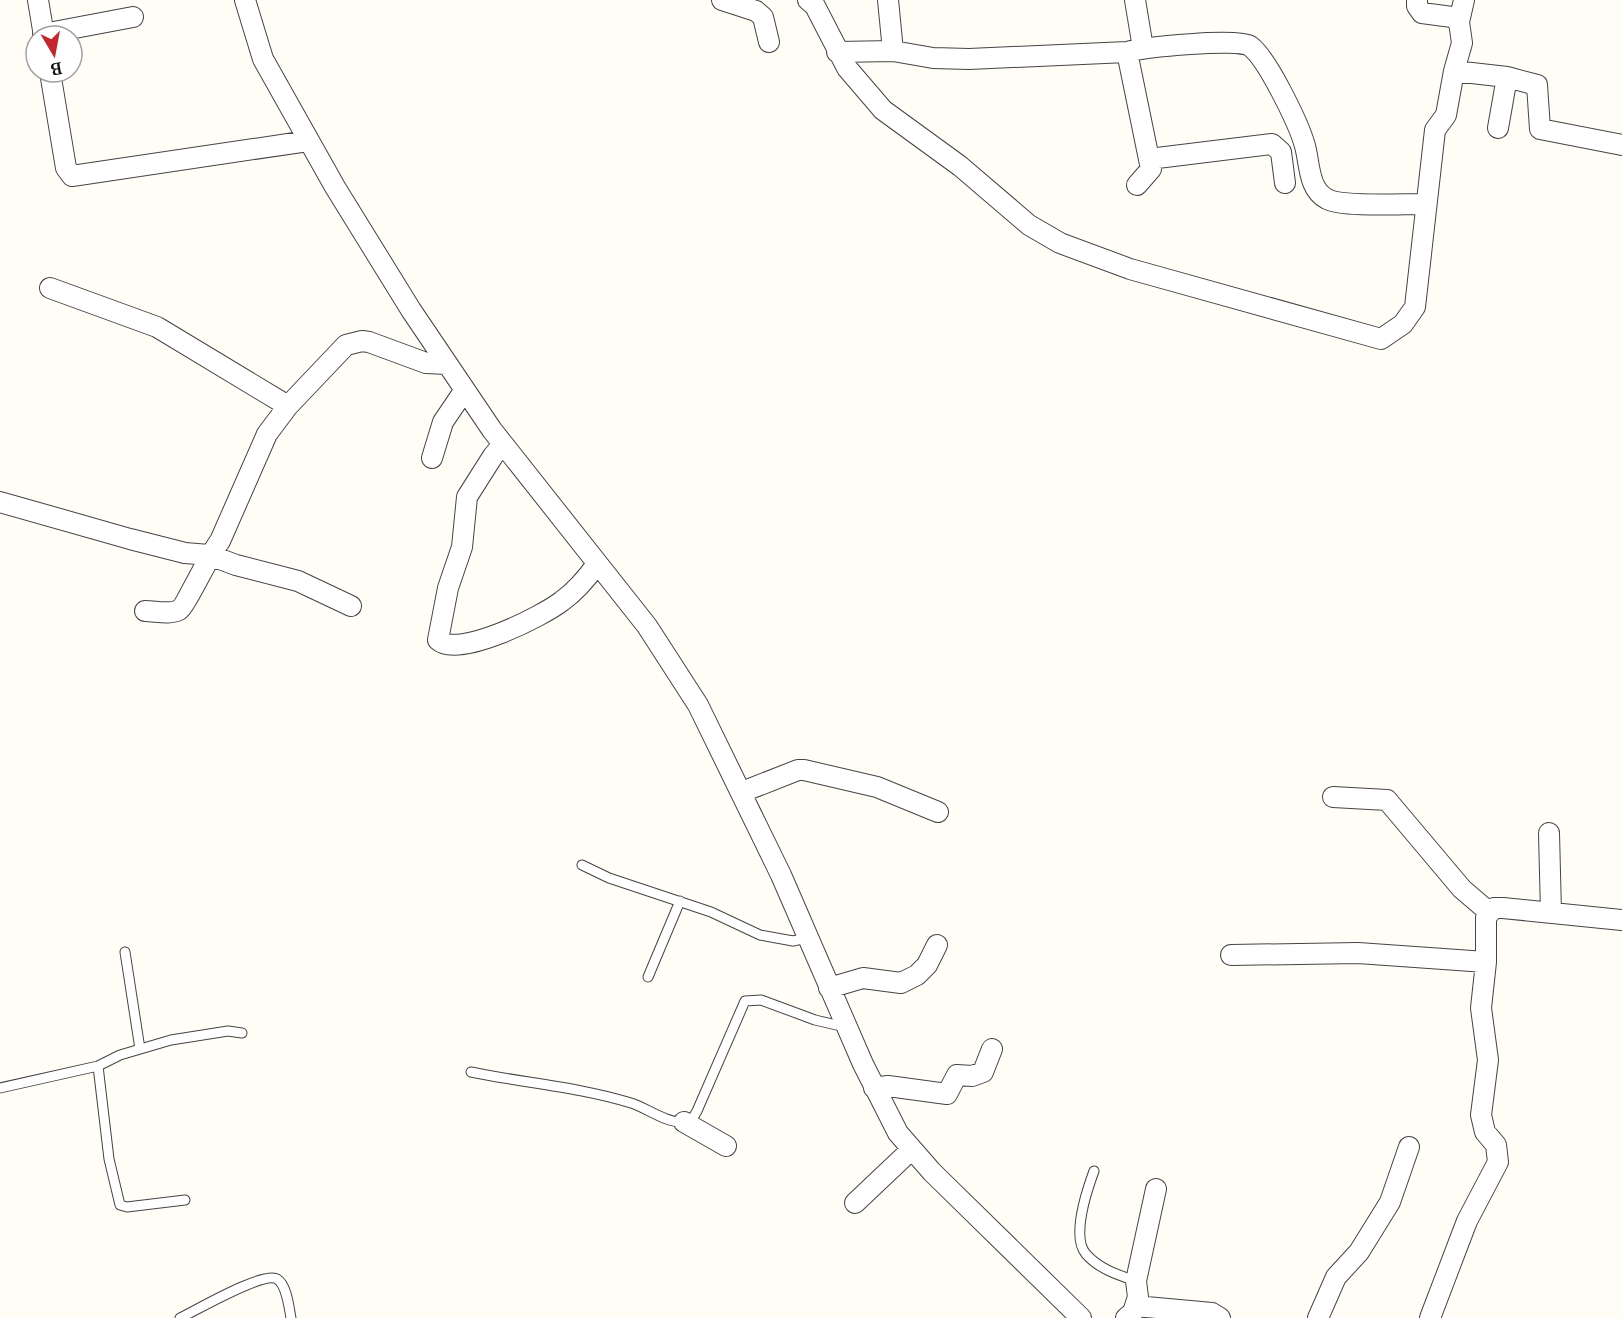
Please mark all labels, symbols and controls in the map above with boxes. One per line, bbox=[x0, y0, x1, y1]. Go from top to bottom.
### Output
north arrow bbox=[24, 24, 84, 84]
text: B bbox=[49, 58, 64, 80]

